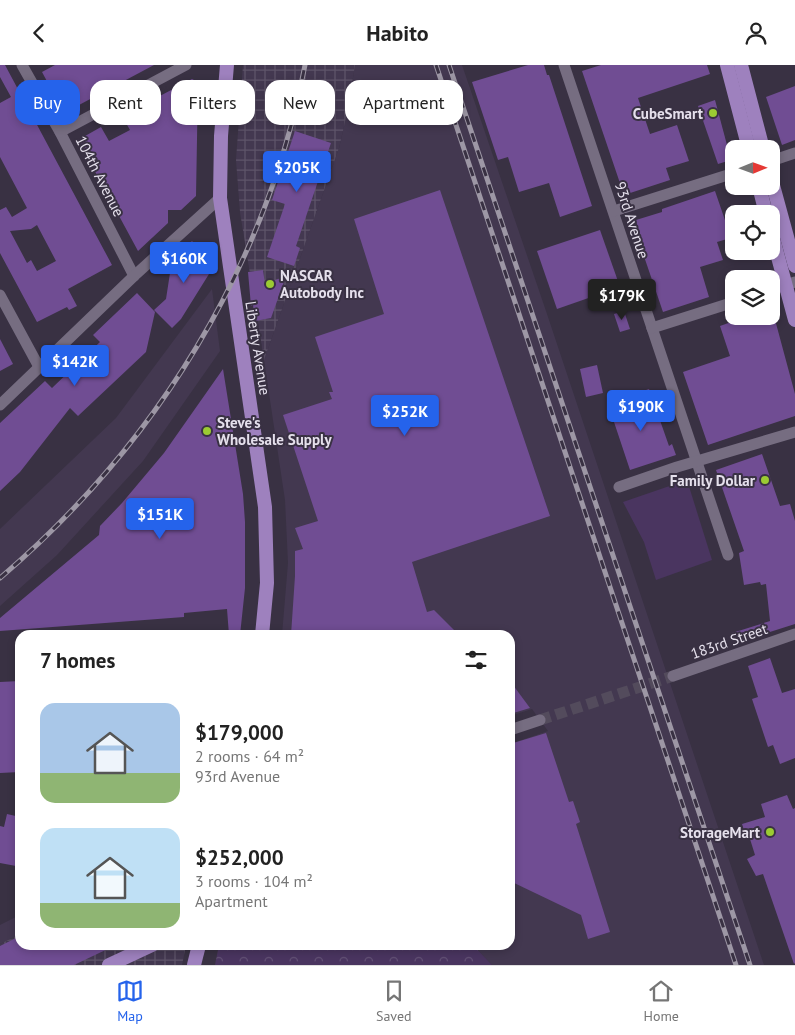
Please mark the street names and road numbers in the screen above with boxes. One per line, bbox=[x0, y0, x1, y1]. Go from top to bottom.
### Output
street label: 104th Avenue bbox=[72, 132, 128, 220]
street label: 93rd Avenue bbox=[611, 179, 653, 261]
street label: Liberty Avenue bbox=[241, 300, 275, 396]
street label: 183rd Street bbox=[688, 619, 770, 663]

